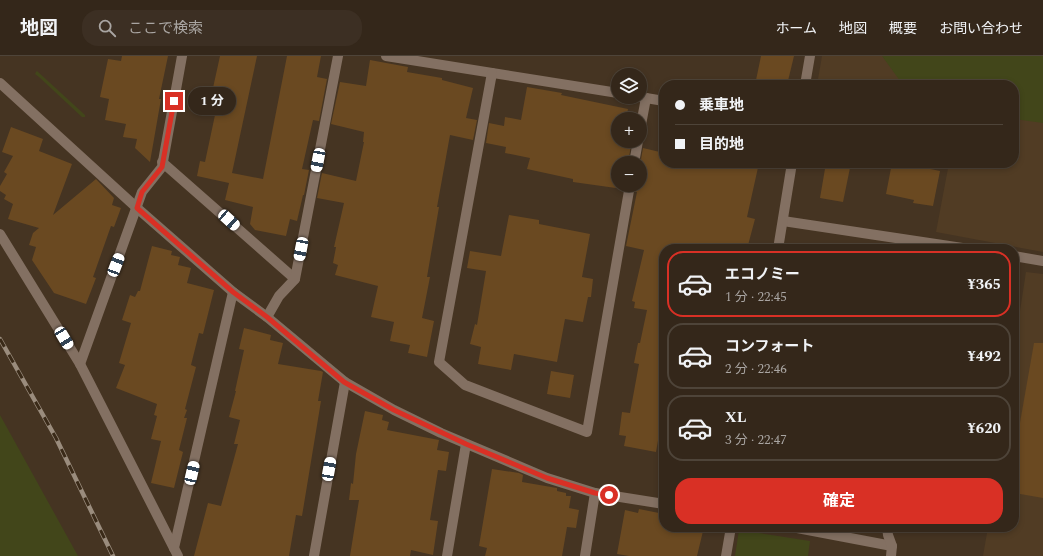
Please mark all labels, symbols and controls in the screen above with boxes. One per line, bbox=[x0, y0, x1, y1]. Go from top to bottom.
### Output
search box bbox=[82, 10, 362, 46]
text: 地図 bbox=[20, 14, 58, 43]
icon: search bbox=[96, 17, 118, 39]
text: ここで検索 bbox=[128, 17, 203, 40]
text: ホーム bbox=[775, 18, 817, 39]
text: 地図 bbox=[839, 18, 867, 39]
text: 概要 bbox=[889, 18, 917, 39]
text: お問い合わせ bbox=[939, 18, 1023, 39]
map controls bbox=[611, 68, 647, 192]
button: layers bbox=[611, 68, 647, 104]
callout: 1 分 bbox=[188, 87, 236, 115]
text: 1 分 bbox=[200, 91, 224, 111]
route end bbox=[165, 92, 183, 110]
text: 乗車地 bbox=[699, 94, 744, 117]
button: + bbox=[611, 112, 647, 148]
text: 目的地 bbox=[699, 133, 744, 156]
car bbox=[310, 147, 326, 173]
button: − bbox=[611, 156, 647, 192]
car bbox=[216, 208, 242, 232]
car bbox=[293, 236, 309, 262]
car bbox=[106, 252, 126, 278]
text: エコノミー bbox=[725, 263, 800, 286]
icon: car bbox=[677, 266, 713, 302]
text: ¥365 bbox=[967, 273, 1001, 296]
text: 1 分 · 22:45 bbox=[725, 287, 787, 307]
car bbox=[53, 325, 75, 351]
text: コンフォート bbox=[725, 335, 815, 358]
icon: car bbox=[677, 338, 713, 374]
text: ¥492 bbox=[967, 345, 1001, 368]
text: 2 分 · 22:46 bbox=[725, 359, 787, 379]
text: XL bbox=[725, 406, 746, 429]
icon: car bbox=[677, 410, 713, 446]
text: ¥620 bbox=[967, 417, 1001, 440]
text: 3 分 · 22:47 bbox=[725, 430, 787, 450]
car bbox=[321, 456, 337, 482]
car bbox=[183, 460, 201, 486]
button: 確定 bbox=[675, 478, 1003, 524]
route start bbox=[600, 486, 618, 504]

